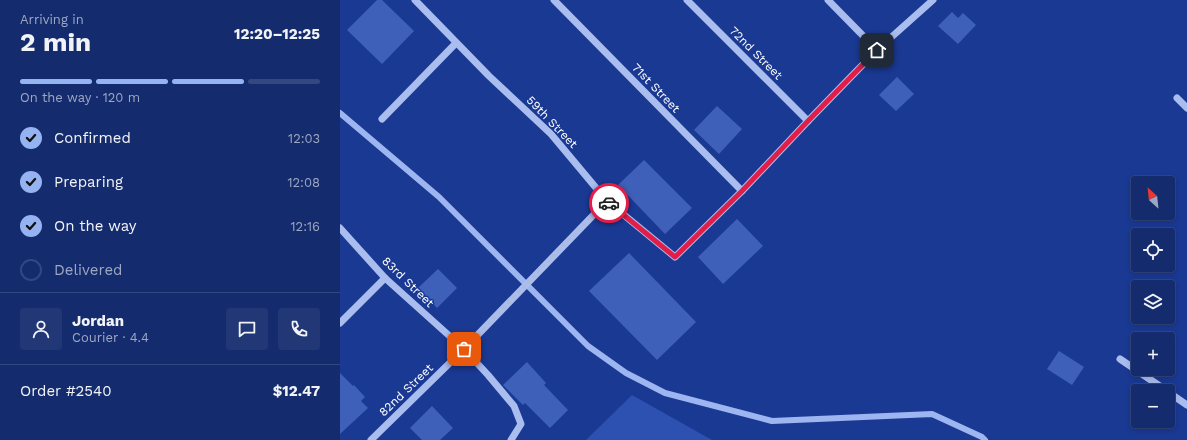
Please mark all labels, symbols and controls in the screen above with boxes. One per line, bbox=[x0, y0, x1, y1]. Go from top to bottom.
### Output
text: Arriving in bbox=[20, 12, 84, 27]
street label: 72nd Street bbox=[727, 24, 785, 82]
text: 12:20–12:25 bbox=[234, 25, 320, 43]
text: 2 min bbox=[20, 27, 91, 57]
pin bbox=[860, 33, 894, 67]
icon: home bbox=[866, 39, 888, 61]
street label: 71st Street bbox=[629, 60, 683, 116]
text: On the way · 120 m bbox=[20, 90, 140, 105]
street label: 59th Street bbox=[524, 93, 580, 151]
icon: check bbox=[20, 127, 42, 149]
text: Confirmed bbox=[54, 129, 131, 147]
text: 12:03 bbox=[288, 131, 320, 146]
icon: check bbox=[20, 171, 42, 193]
text: Preparing bbox=[54, 173, 123, 191]
text: 12:08 bbox=[287, 175, 320, 190]
north arrow bbox=[1131, 176, 1175, 220]
map controls bbox=[1131, 176, 1175, 428]
courier bbox=[589, 183, 629, 223]
icon: car bbox=[598, 192, 620, 214]
icon: check bbox=[20, 215, 42, 237]
text: On the way bbox=[54, 217, 136, 235]
text: 12:16 bbox=[291, 219, 320, 234]
button: locate bbox=[1131, 228, 1175, 272]
street label: 83rd Street bbox=[379, 254, 437, 310]
text: Delivered bbox=[54, 261, 122, 279]
button: layers bbox=[1131, 280, 1175, 324]
button: person bbox=[20, 308, 62, 350]
button: chat bbox=[226, 308, 268, 350]
button: phone bbox=[278, 308, 320, 350]
text: Jordan bbox=[72, 312, 124, 330]
text: Courier · 4.4 bbox=[72, 330, 149, 345]
pin bbox=[447, 332, 481, 366]
button: + bbox=[1131, 332, 1175, 376]
icon: bag bbox=[453, 338, 475, 360]
street label: 82nd Street bbox=[376, 361, 436, 419]
text: Order #2540 bbox=[20, 382, 112, 400]
text: $12.47 bbox=[273, 382, 320, 400]
button: − bbox=[1131, 384, 1175, 428]

